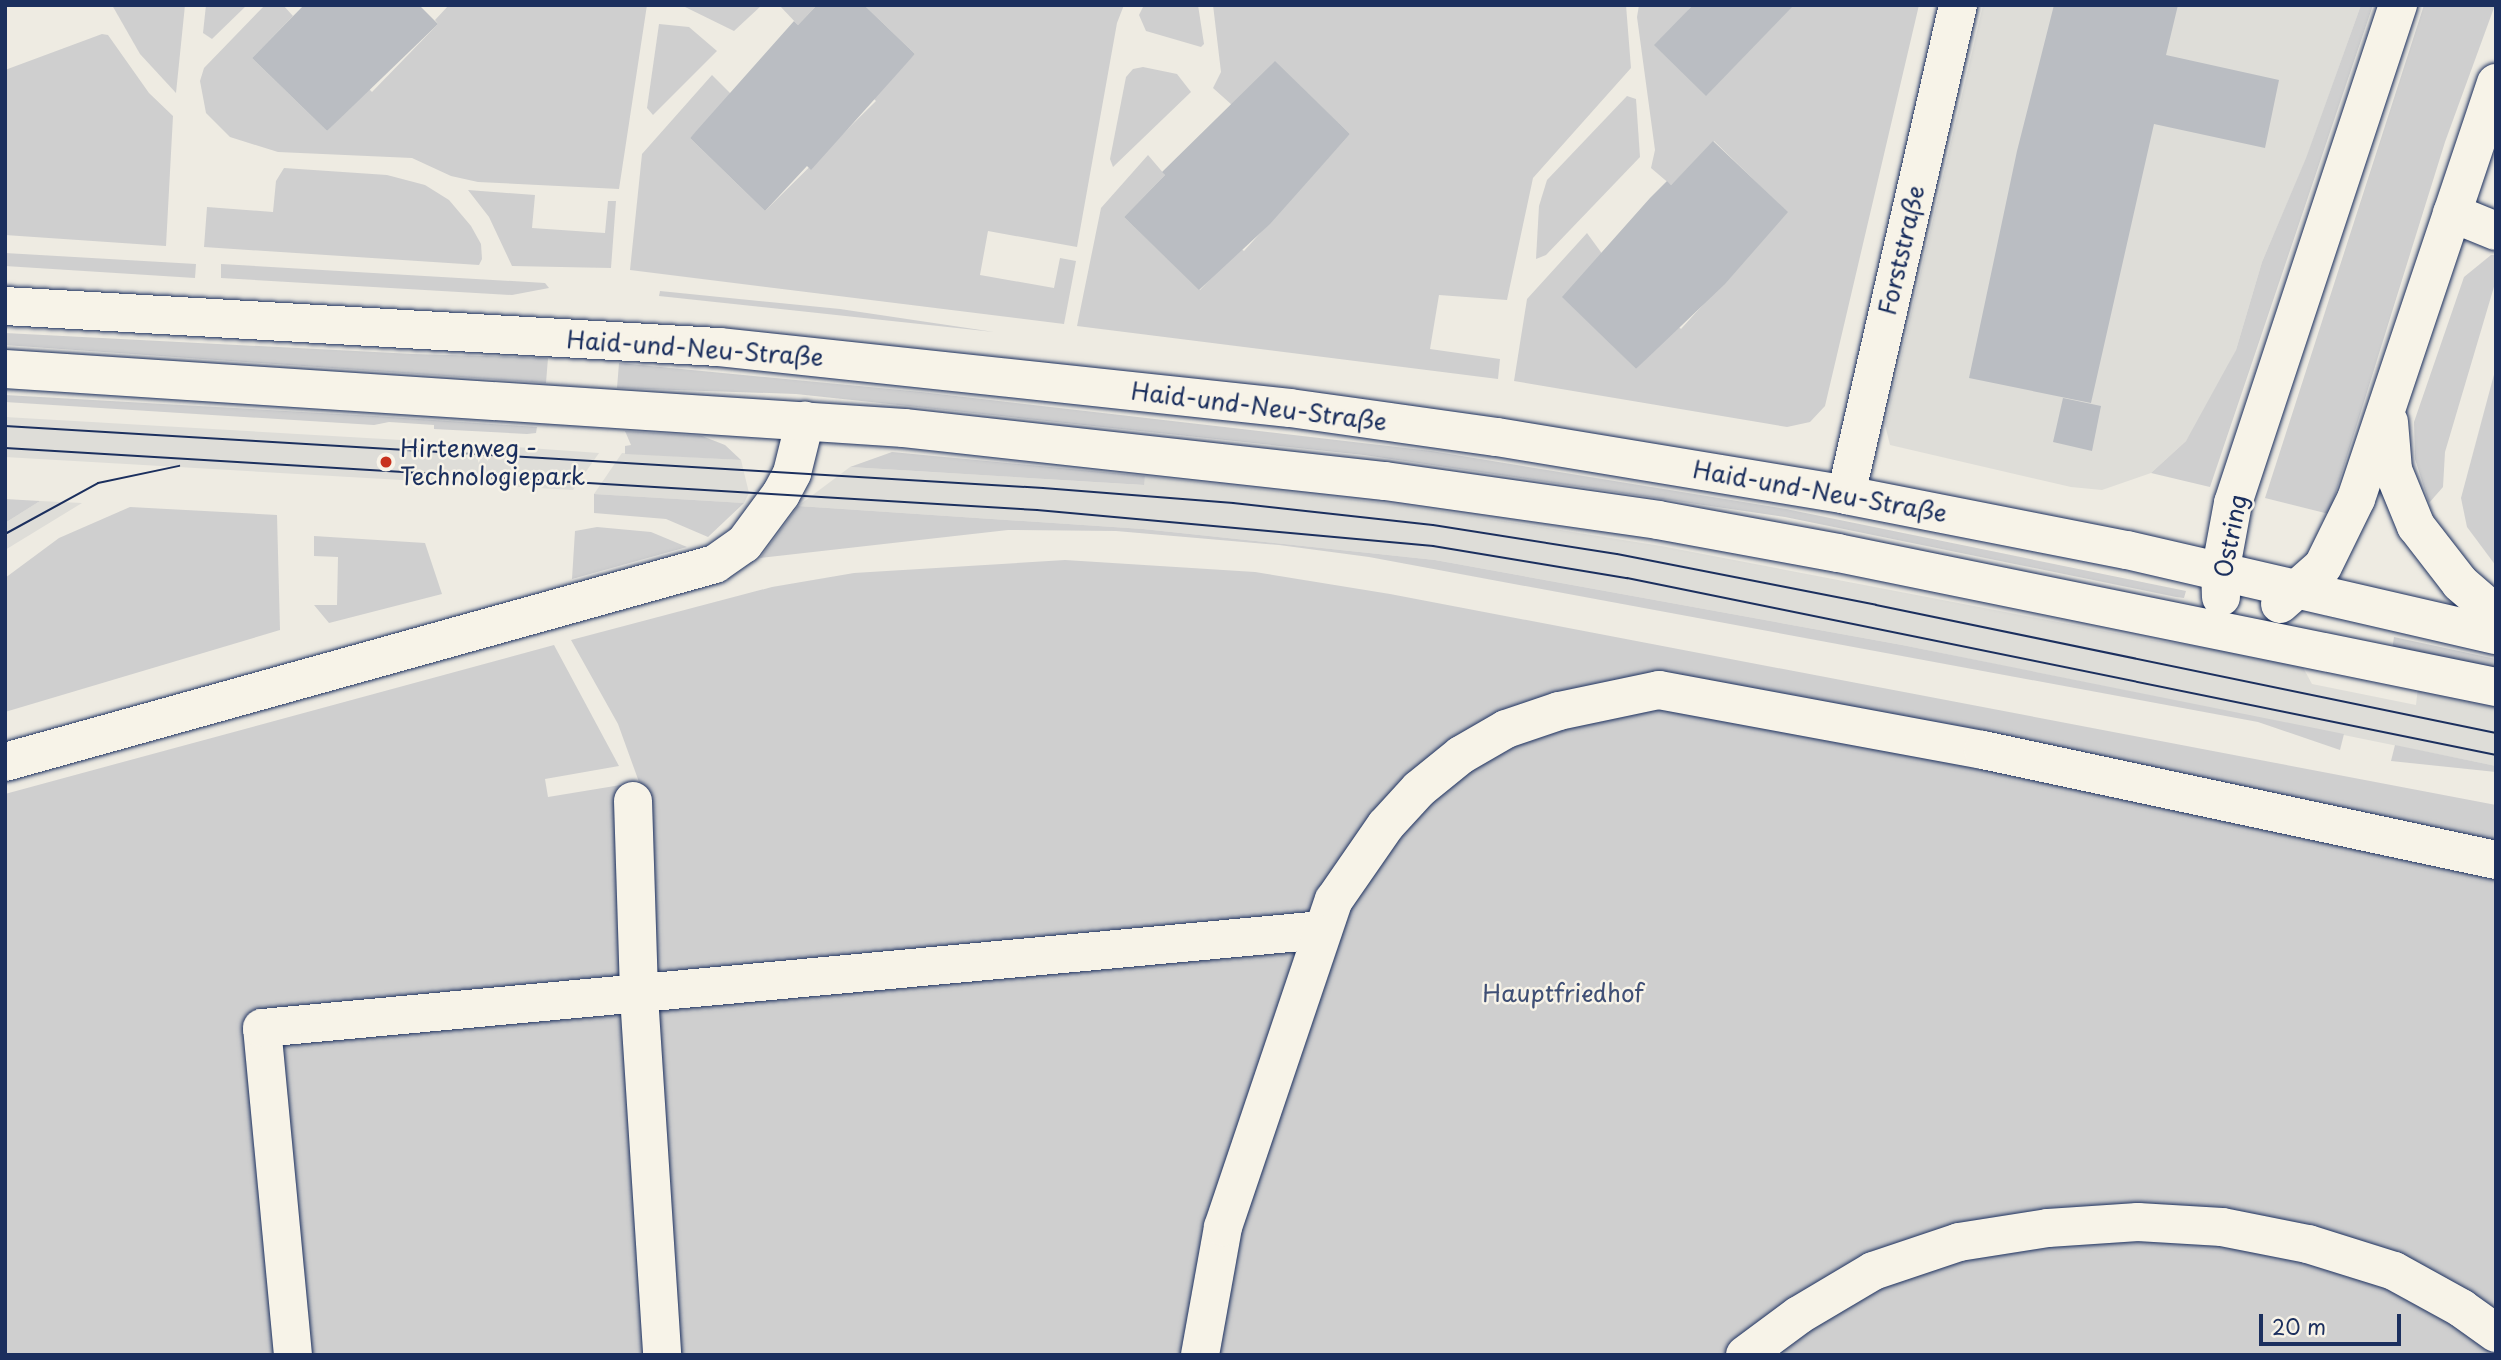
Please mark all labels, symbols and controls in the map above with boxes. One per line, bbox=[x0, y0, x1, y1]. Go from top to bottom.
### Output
street label: Forststraße bbox=[1872, 182, 1930, 318]
street label: Haid-und-Neu-Straße bbox=[566, 325, 824, 371]
street label: Haid-und-Neu-Straße bbox=[1129, 376, 1389, 436]
place label: Hirtenweg - Technologiepark bbox=[400, 434, 585, 490]
marker: Hirtenweg - Technologiepark bbox=[378, 454, 394, 470]
street label: Haid-und-Neu-Straße bbox=[1691, 454, 1949, 528]
street label: Ostring bbox=[2208, 492, 2252, 580]
park label: Hauptfriedhof bbox=[1482, 979, 1644, 1007]
scale bar bbox=[2263, 1300, 2405, 1344]
text: 20 m bbox=[2272, 1310, 2326, 1342]

